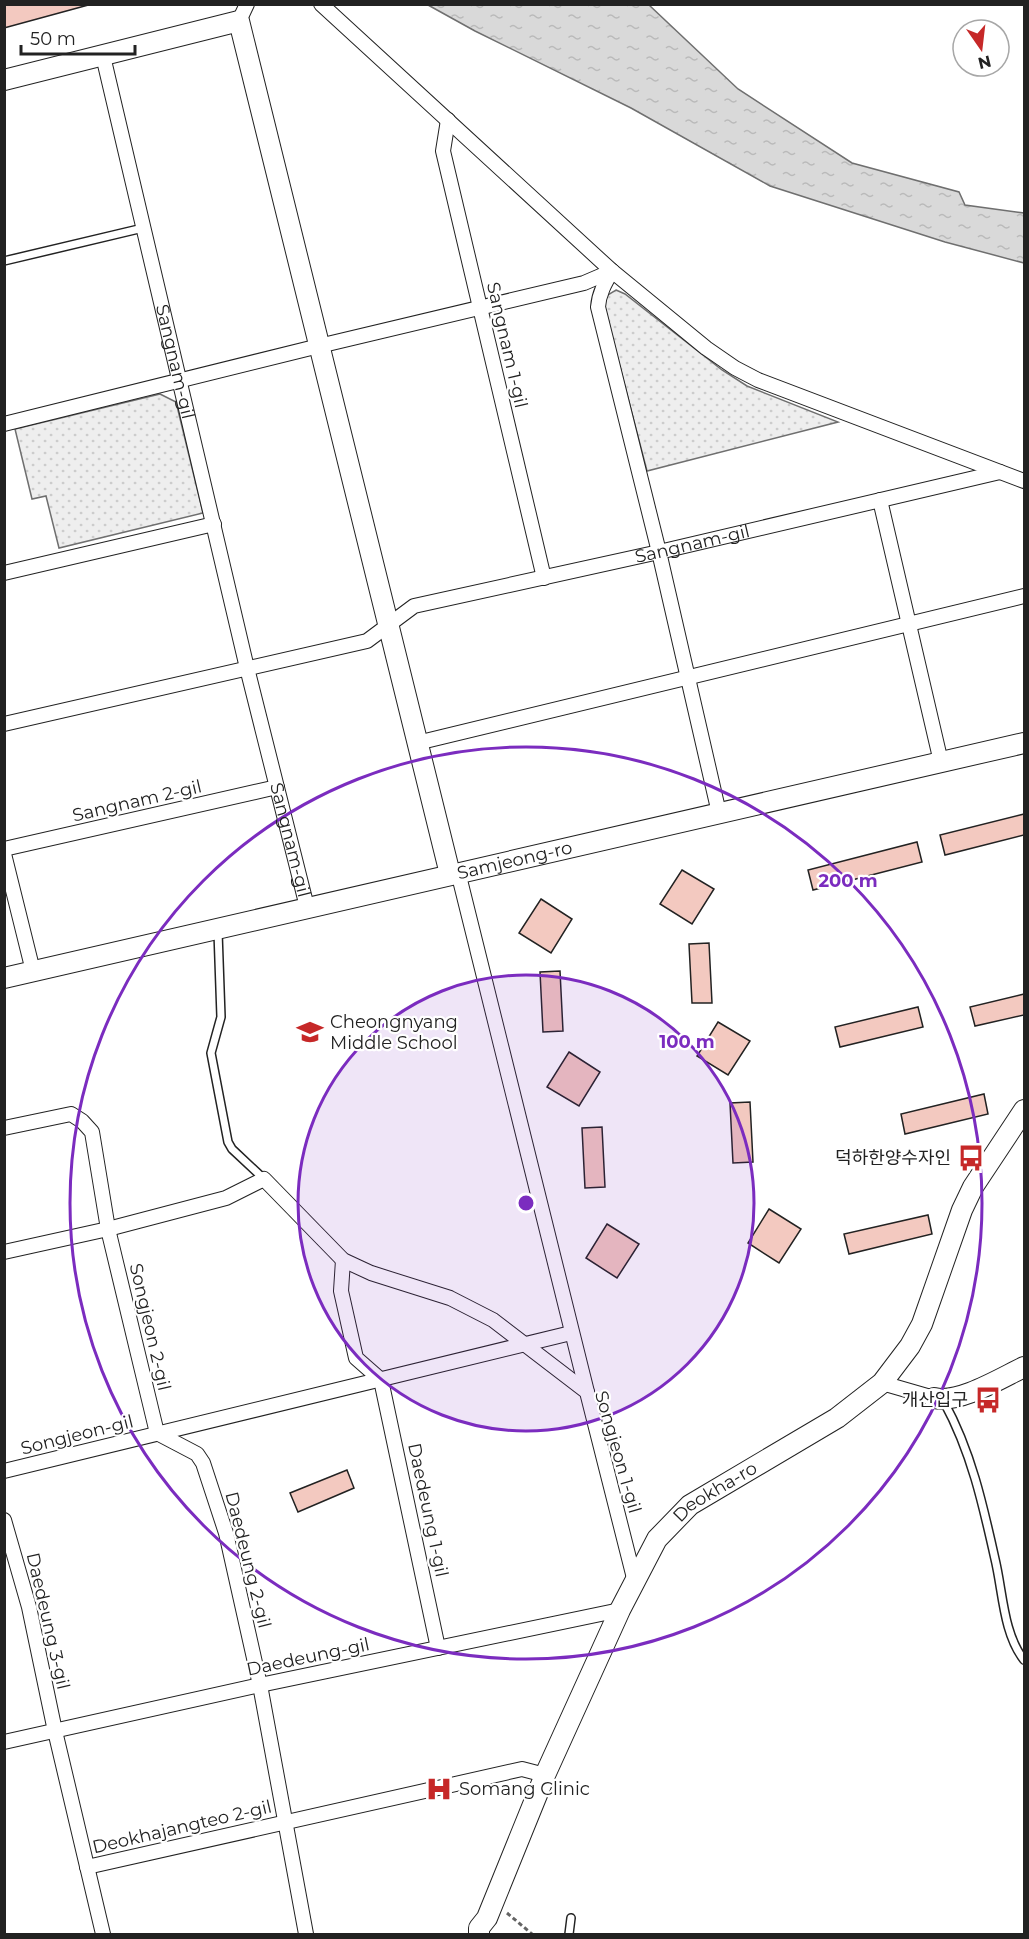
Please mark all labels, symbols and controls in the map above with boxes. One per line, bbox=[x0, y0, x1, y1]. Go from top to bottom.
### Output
scale bar bbox=[21, 18, 135, 56]
north arrow bbox=[951, 18, 1011, 78]
text: 50 m bbox=[30, 28, 76, 50]
text: N bbox=[976, 51, 993, 73]
street label: Sangnam 1-gil bbox=[482, 280, 532, 410]
street label: Sangnam-gil bbox=[151, 302, 199, 421]
street label: Sangnam-gil bbox=[633, 520, 752, 568]
street label: Sangnam 2-gil bbox=[70, 775, 204, 827]
street label: Sangnam-gil bbox=[265, 780, 315, 899]
street label: Samjeong-ro bbox=[455, 836, 574, 884]
text: 200 m bbox=[818, 870, 878, 892]
place label: Cheongnyang Middle School bbox=[330, 1011, 458, 1054]
school or university icon: Cheongnyang Middle School bbox=[295, 1017, 325, 1047]
text: 100 m bbox=[659, 1031, 715, 1053]
bus stop icon: 덕하한양수자인 bbox=[956, 1143, 986, 1173]
place label: 덕하한양수자인 bbox=[835, 1147, 951, 1169]
centre of rings bbox=[516, 1193, 536, 1213]
street label: Songjeon 2-gil bbox=[125, 1261, 175, 1393]
bus stop icon: 개산입구 bbox=[973, 1385, 1003, 1415]
street label: Songjeon 1-gil bbox=[590, 1388, 646, 1516]
place label: 개산입구 bbox=[902, 1389, 968, 1411]
street label: Songjeon-gil bbox=[18, 1410, 136, 1460]
street label: Daedeung 1-gil bbox=[403, 1441, 453, 1579]
street label: Deokha-ro bbox=[668, 1457, 761, 1527]
street label: Daedeung 2-gil bbox=[220, 1489, 276, 1631]
street label: Daedeung 3-gil bbox=[22, 1550, 74, 1692]
street label: Daedeung-gil bbox=[245, 1633, 371, 1681]
hospital icon: Somang Clinic bbox=[424, 1774, 454, 1804]
place label: Somang Clinic bbox=[459, 1778, 590, 1800]
street label: Deokhajangteo 2-gil bbox=[90, 1796, 274, 1858]

